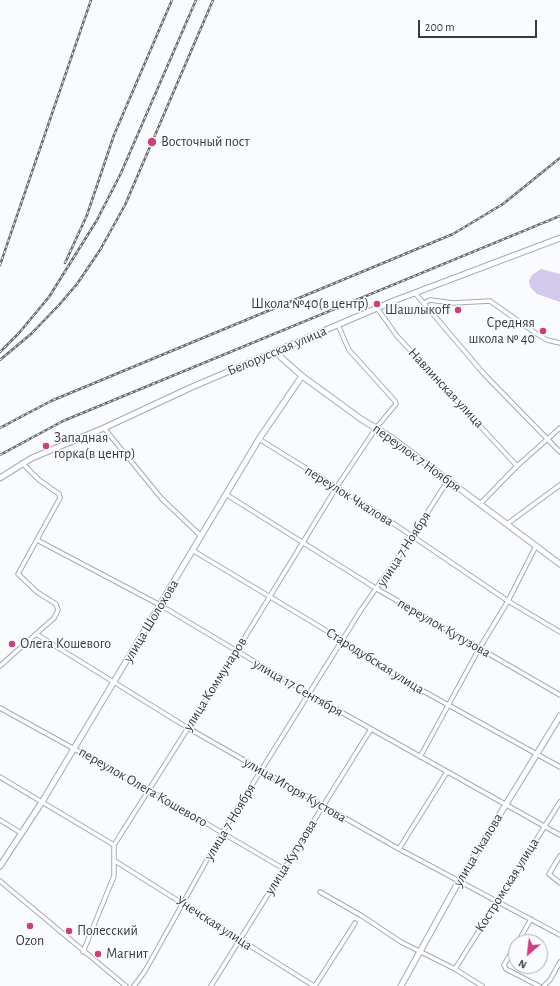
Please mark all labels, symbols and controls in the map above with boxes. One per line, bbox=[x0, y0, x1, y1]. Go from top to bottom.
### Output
scale bar bbox=[420, 12, 539, 38]
text: 200 m bbox=[425, 21, 455, 33]
place label: Восточный пост bbox=[161, 134, 250, 150]
marker: Восточный пост bbox=[146, 136, 158, 148]
place label: Школа №40(в центр) bbox=[251, 296, 369, 312]
marker: Школа №40(в центр) bbox=[372, 299, 382, 309]
place label: Шашлыкоff bbox=[385, 302, 450, 318]
marker: Шашлыкоff bbox=[453, 305, 463, 315]
place label: Средняя школа № 40 bbox=[468, 315, 535, 348]
street label: Белорусская улица bbox=[225, 323, 329, 379]
marker: Средняя школа № 40 bbox=[538, 326, 548, 336]
street label: Навлинская улица bbox=[405, 344, 487, 432]
street label: переулок 7 Ноября bbox=[369, 420, 465, 496]
place label: Западная горка(в центр) bbox=[54, 430, 135, 462]
marker: Западная горка(в центр) bbox=[41, 441, 51, 451]
street label: переулок Чкалова bbox=[301, 462, 397, 530]
street label: улица 7 Ноября bbox=[373, 508, 435, 590]
street label: улица Шолохова bbox=[120, 577, 182, 665]
street label: переулок Кутузова bbox=[394, 595, 494, 661]
street label: Стародубская улица bbox=[323, 624, 427, 698]
street label: улица Коммунаров bbox=[179, 634, 251, 734]
place label: Олега Кошевого bbox=[20, 636, 111, 652]
marker: Олега Кошевого bbox=[7, 639, 17, 649]
street label: улица 17 Сентября bbox=[250, 655, 346, 721]
street label: переулок Олега Кошевого bbox=[76, 743, 210, 831]
street label: улица Игоря Кустова bbox=[241, 754, 349, 826]
street label: улица 7 Ноября bbox=[201, 781, 259, 863]
street label: улица Чкалова bbox=[450, 810, 506, 890]
street label: улица Кутузова bbox=[261, 816, 321, 898]
street label: Костромская улица bbox=[471, 835, 543, 935]
street label: Унечская улица bbox=[173, 892, 255, 954]
marker: Ozon bbox=[25, 921, 35, 931]
place label: Полесский bbox=[77, 923, 138, 939]
marker: Полесский bbox=[64, 926, 74, 936]
place label: Ozon bbox=[16, 933, 44, 949]
north arrow bbox=[508, 934, 548, 974]
place label: Магнит bbox=[106, 946, 148, 962]
marker: Магнит bbox=[93, 949, 103, 959]
text: N bbox=[517, 958, 529, 971]

